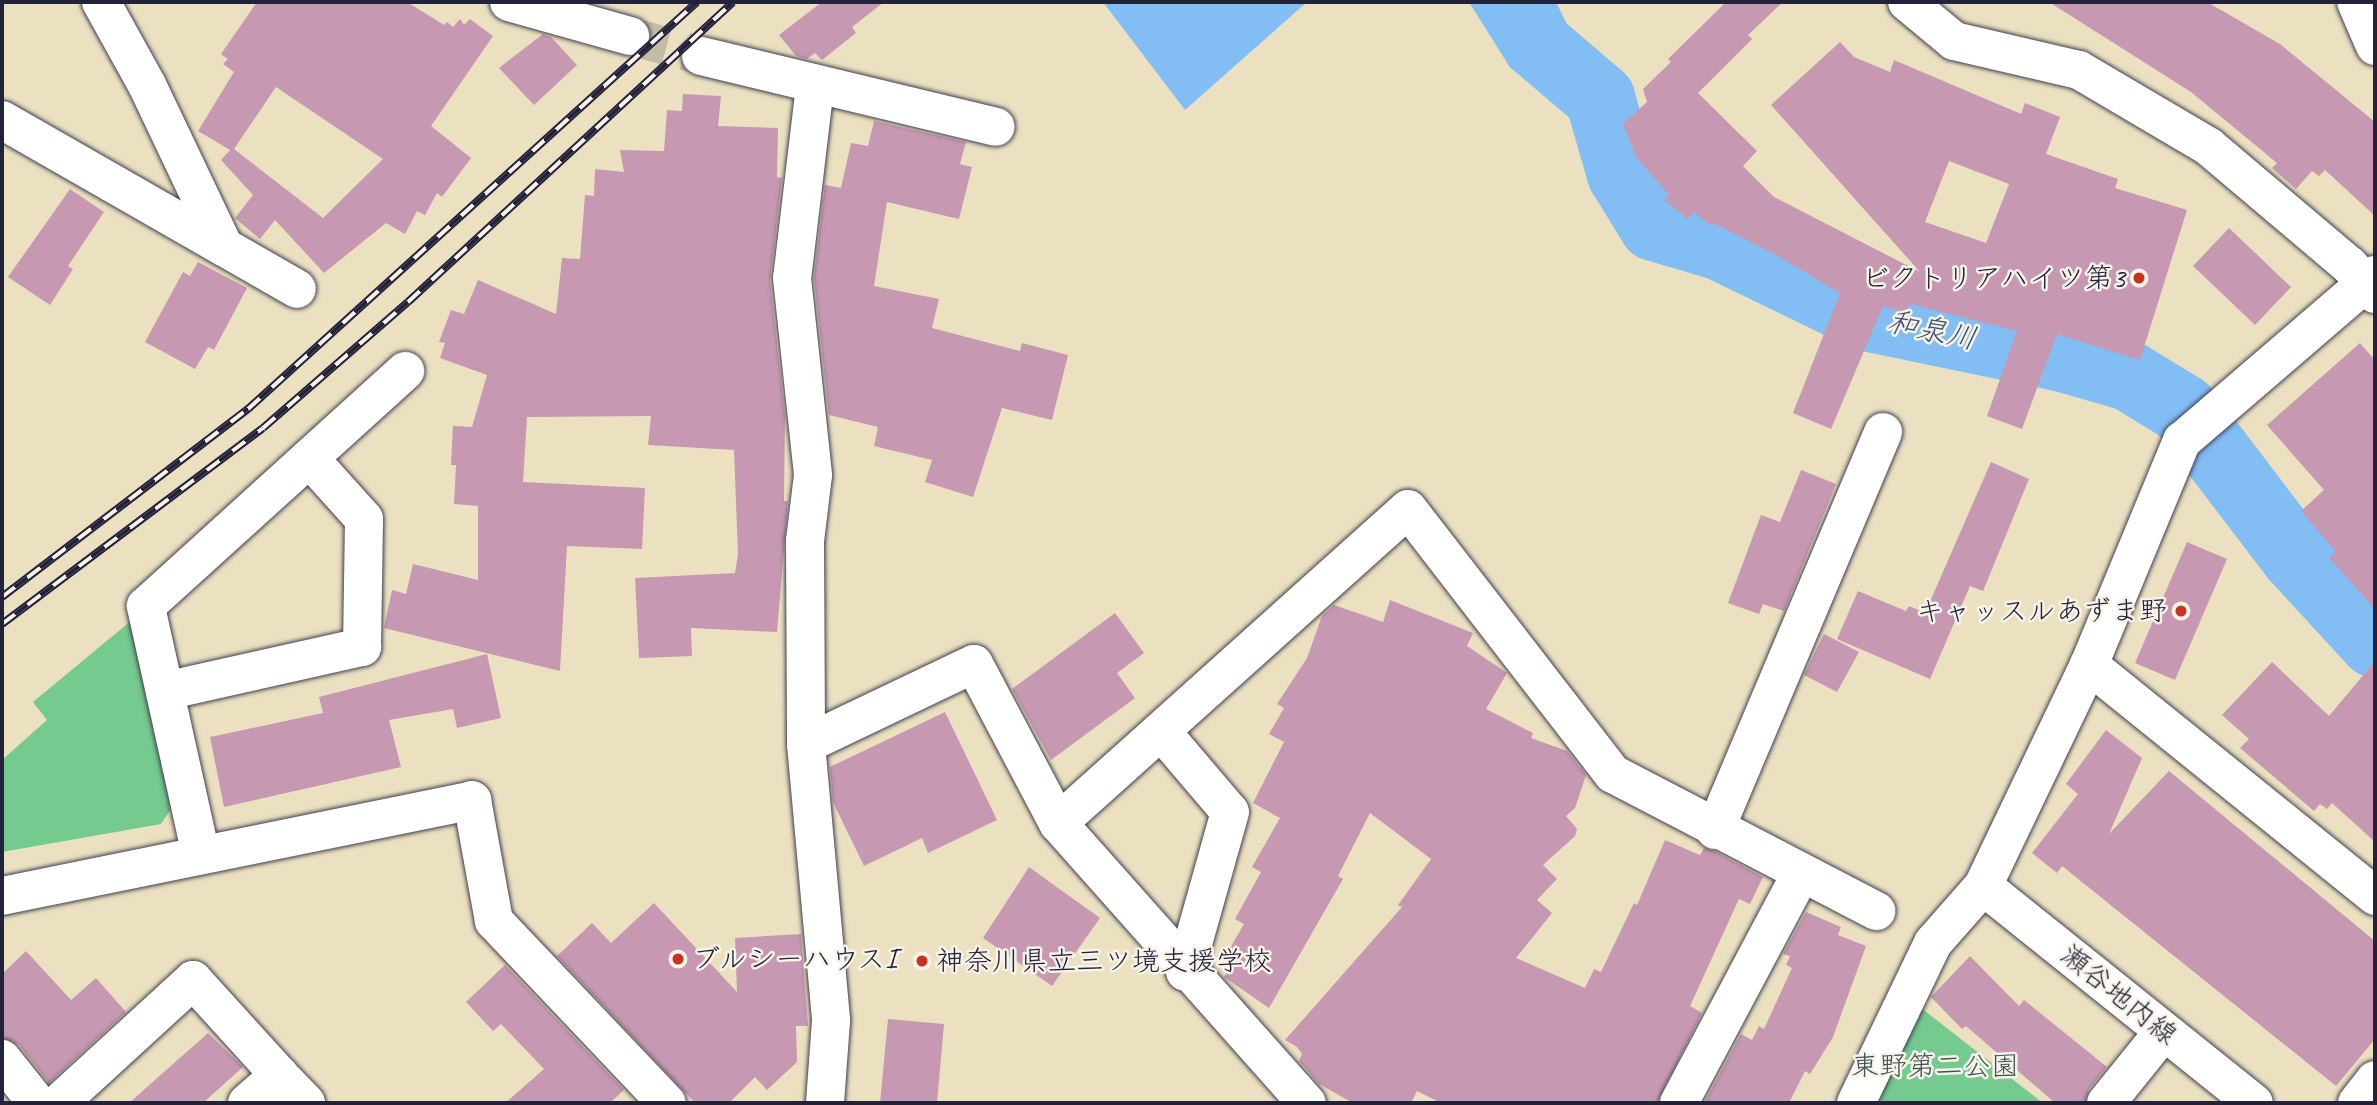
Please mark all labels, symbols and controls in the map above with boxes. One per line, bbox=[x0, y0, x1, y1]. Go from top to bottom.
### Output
place label: ビクトリアハイツ第3 bbox=[1860, 261, 2125, 295]
marker: ビクトリアハイツ第3 bbox=[2131, 270, 2147, 286]
water label: 和泉川 bbox=[1884, 303, 1980, 357]
place label: キャッスルあずま野 bbox=[1915, 594, 2167, 628]
marker: キャッスルあずま野 bbox=[2173, 603, 2189, 619]
street label: 瀬谷地内線 bbox=[2054, 938, 2184, 1052]
place label: ブルシーハウスI bbox=[692, 942, 899, 976]
place label: 神奈川県立三ツ境支援学校 bbox=[936, 944, 1272, 978]
marker: ブルシーハウスI bbox=[670, 951, 686, 967]
marker: 神奈川県立三ツ境支援学校 bbox=[914, 953, 930, 969]
park label: 東野第二公園 bbox=[1851, 1049, 2019, 1083]

